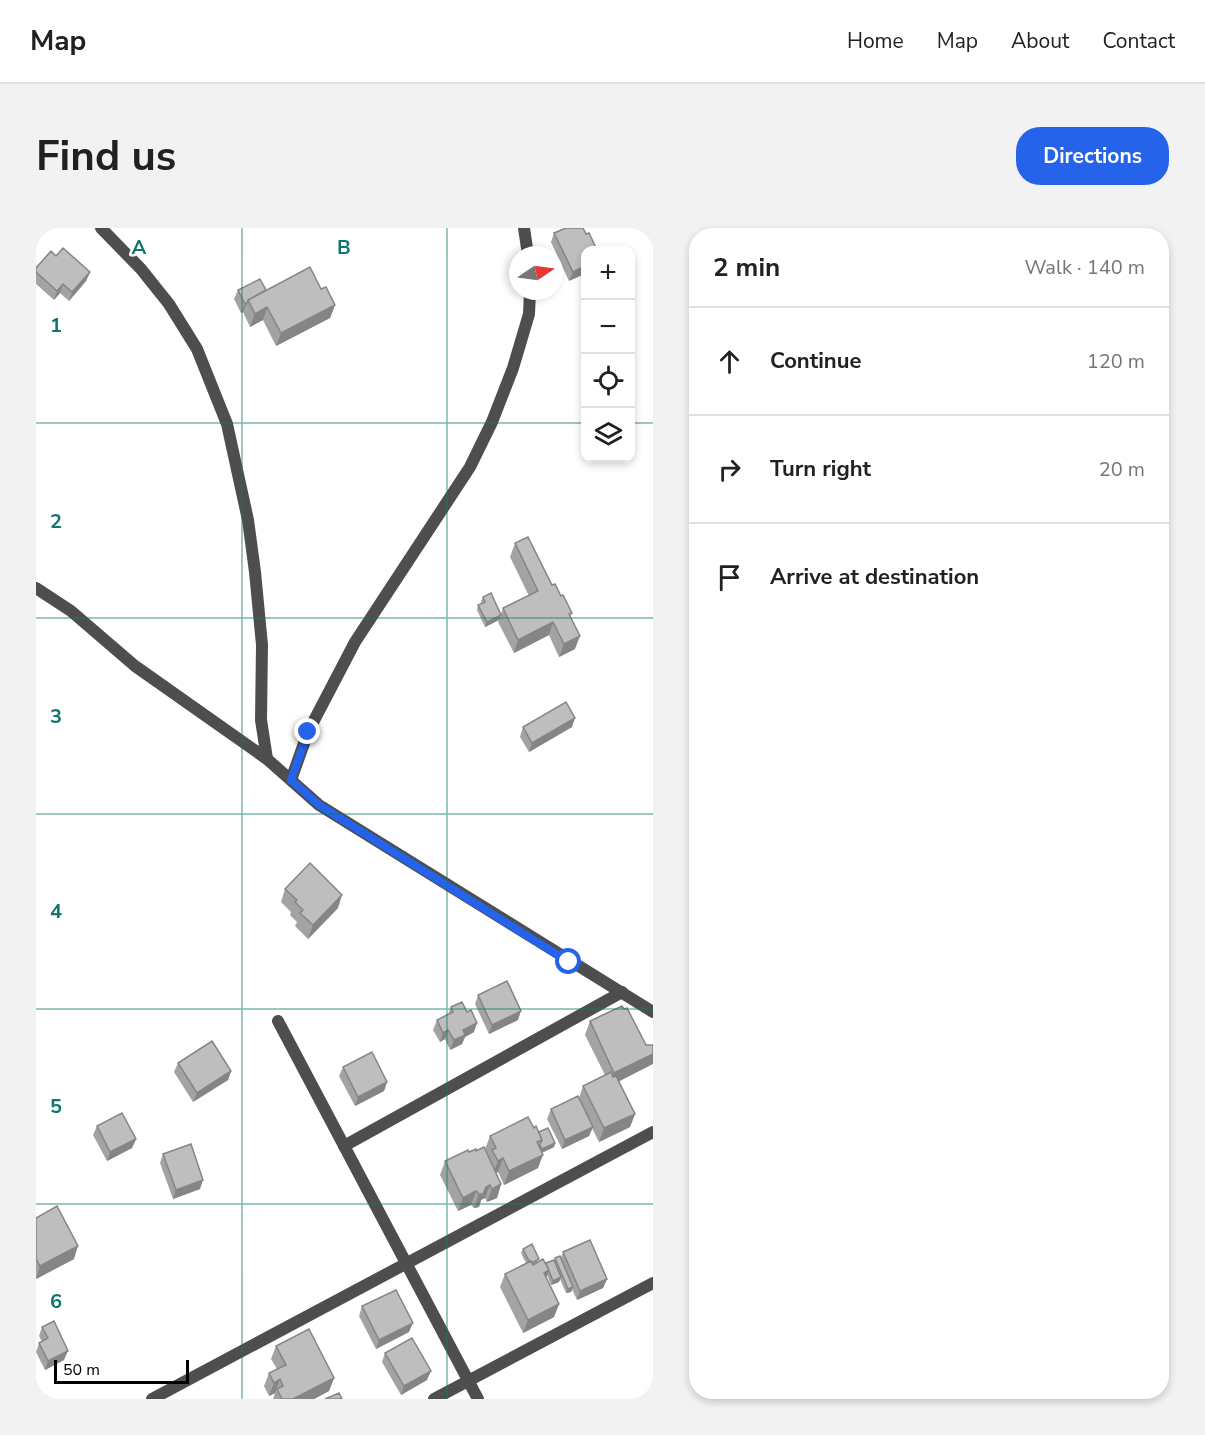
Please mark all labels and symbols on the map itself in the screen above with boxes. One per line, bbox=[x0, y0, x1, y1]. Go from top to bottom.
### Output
text: A bbox=[132, 234, 147, 261]
text: B bbox=[337, 234, 351, 261]
north arrow bbox=[509, 246, 563, 300]
text: 1 bbox=[50, 312, 62, 339]
text: 2 bbox=[50, 508, 62, 535]
text: 3 bbox=[50, 703, 62, 730]
route end bbox=[294, 718, 320, 744]
text: 4 bbox=[50, 898, 62, 925]
route start bbox=[555, 948, 581, 974]
text: 5 bbox=[50, 1093, 62, 1120]
text: 6 bbox=[50, 1288, 62, 1315]
scale bar bbox=[54, 1357, 189, 1384]

